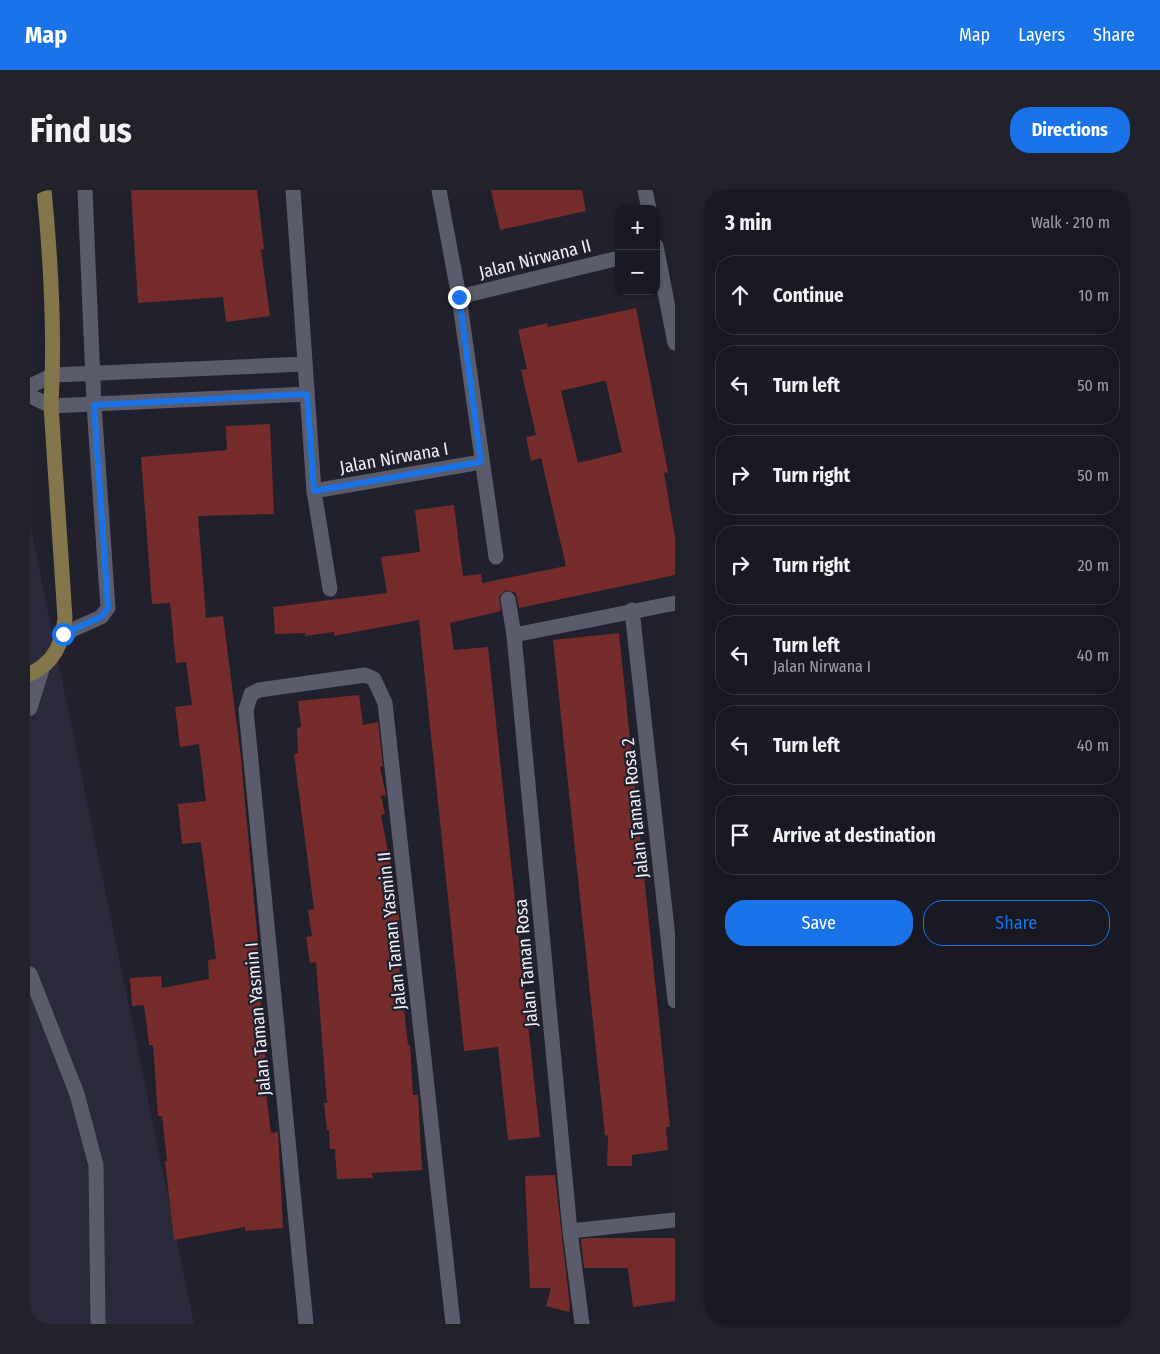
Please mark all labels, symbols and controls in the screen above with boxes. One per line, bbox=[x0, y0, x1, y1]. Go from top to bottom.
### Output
text: Map bbox=[25, 21, 67, 49]
text: Map bbox=[959, 24, 990, 46]
text: Layers bbox=[1018, 24, 1065, 46]
text: Share bbox=[1093, 24, 1135, 46]
button: Directions bbox=[1010, 107, 1130, 153]
text: Find us bbox=[30, 109, 132, 151]
map controls bbox=[615, 205, 660, 295]
button: + bbox=[615, 205, 660, 250]
text: 3 min bbox=[725, 210, 772, 236]
text: Walk · 210 m bbox=[1031, 213, 1110, 232]
street label: Jalan Nirwana II bbox=[477, 234, 593, 284]
button: − bbox=[615, 250, 660, 295]
icon: ahead bbox=[726, 281, 754, 309]
text: Continue bbox=[773, 284, 844, 307]
route end bbox=[448, 286, 471, 309]
text: 10 m bbox=[1078, 286, 1109, 305]
icon: left bbox=[726, 371, 754, 399]
text: Turn left bbox=[773, 374, 840, 397]
text: 50 m bbox=[1077, 376, 1109, 395]
street label: Jalan Nirwana I bbox=[338, 438, 450, 478]
icon: right bbox=[726, 461, 754, 489]
text: Turn right bbox=[773, 464, 850, 487]
text: 50 m bbox=[1077, 466, 1109, 485]
icon: right bbox=[726, 551, 754, 579]
text: Turn right bbox=[773, 554, 850, 577]
text: 20 m bbox=[1078, 556, 1109, 575]
route start bbox=[52, 623, 75, 646]
text: Turn left bbox=[773, 634, 840, 657]
icon: left bbox=[726, 641, 754, 669]
text: 40 m bbox=[1077, 646, 1109, 665]
text: Jalan Nirwana I bbox=[773, 657, 871, 676]
icon: left bbox=[726, 731, 754, 759]
text: Turn left bbox=[773, 734, 840, 757]
text: 40 m bbox=[1077, 736, 1109, 755]
street label: Jalan Taman Rosa 2 bbox=[617, 737, 653, 879]
icon: arrive bbox=[726, 821, 754, 849]
text: Arrive at destination bbox=[773, 824, 936, 847]
street label: Jalan Taman Yasmin II bbox=[373, 851, 411, 1011]
street label: Jalan Taman Rosa bbox=[509, 898, 543, 1028]
button: Save bbox=[725, 900, 913, 946]
button: Share bbox=[923, 900, 1110, 946]
street label: Jalan Taman Yasmin I bbox=[240, 941, 276, 1097]

